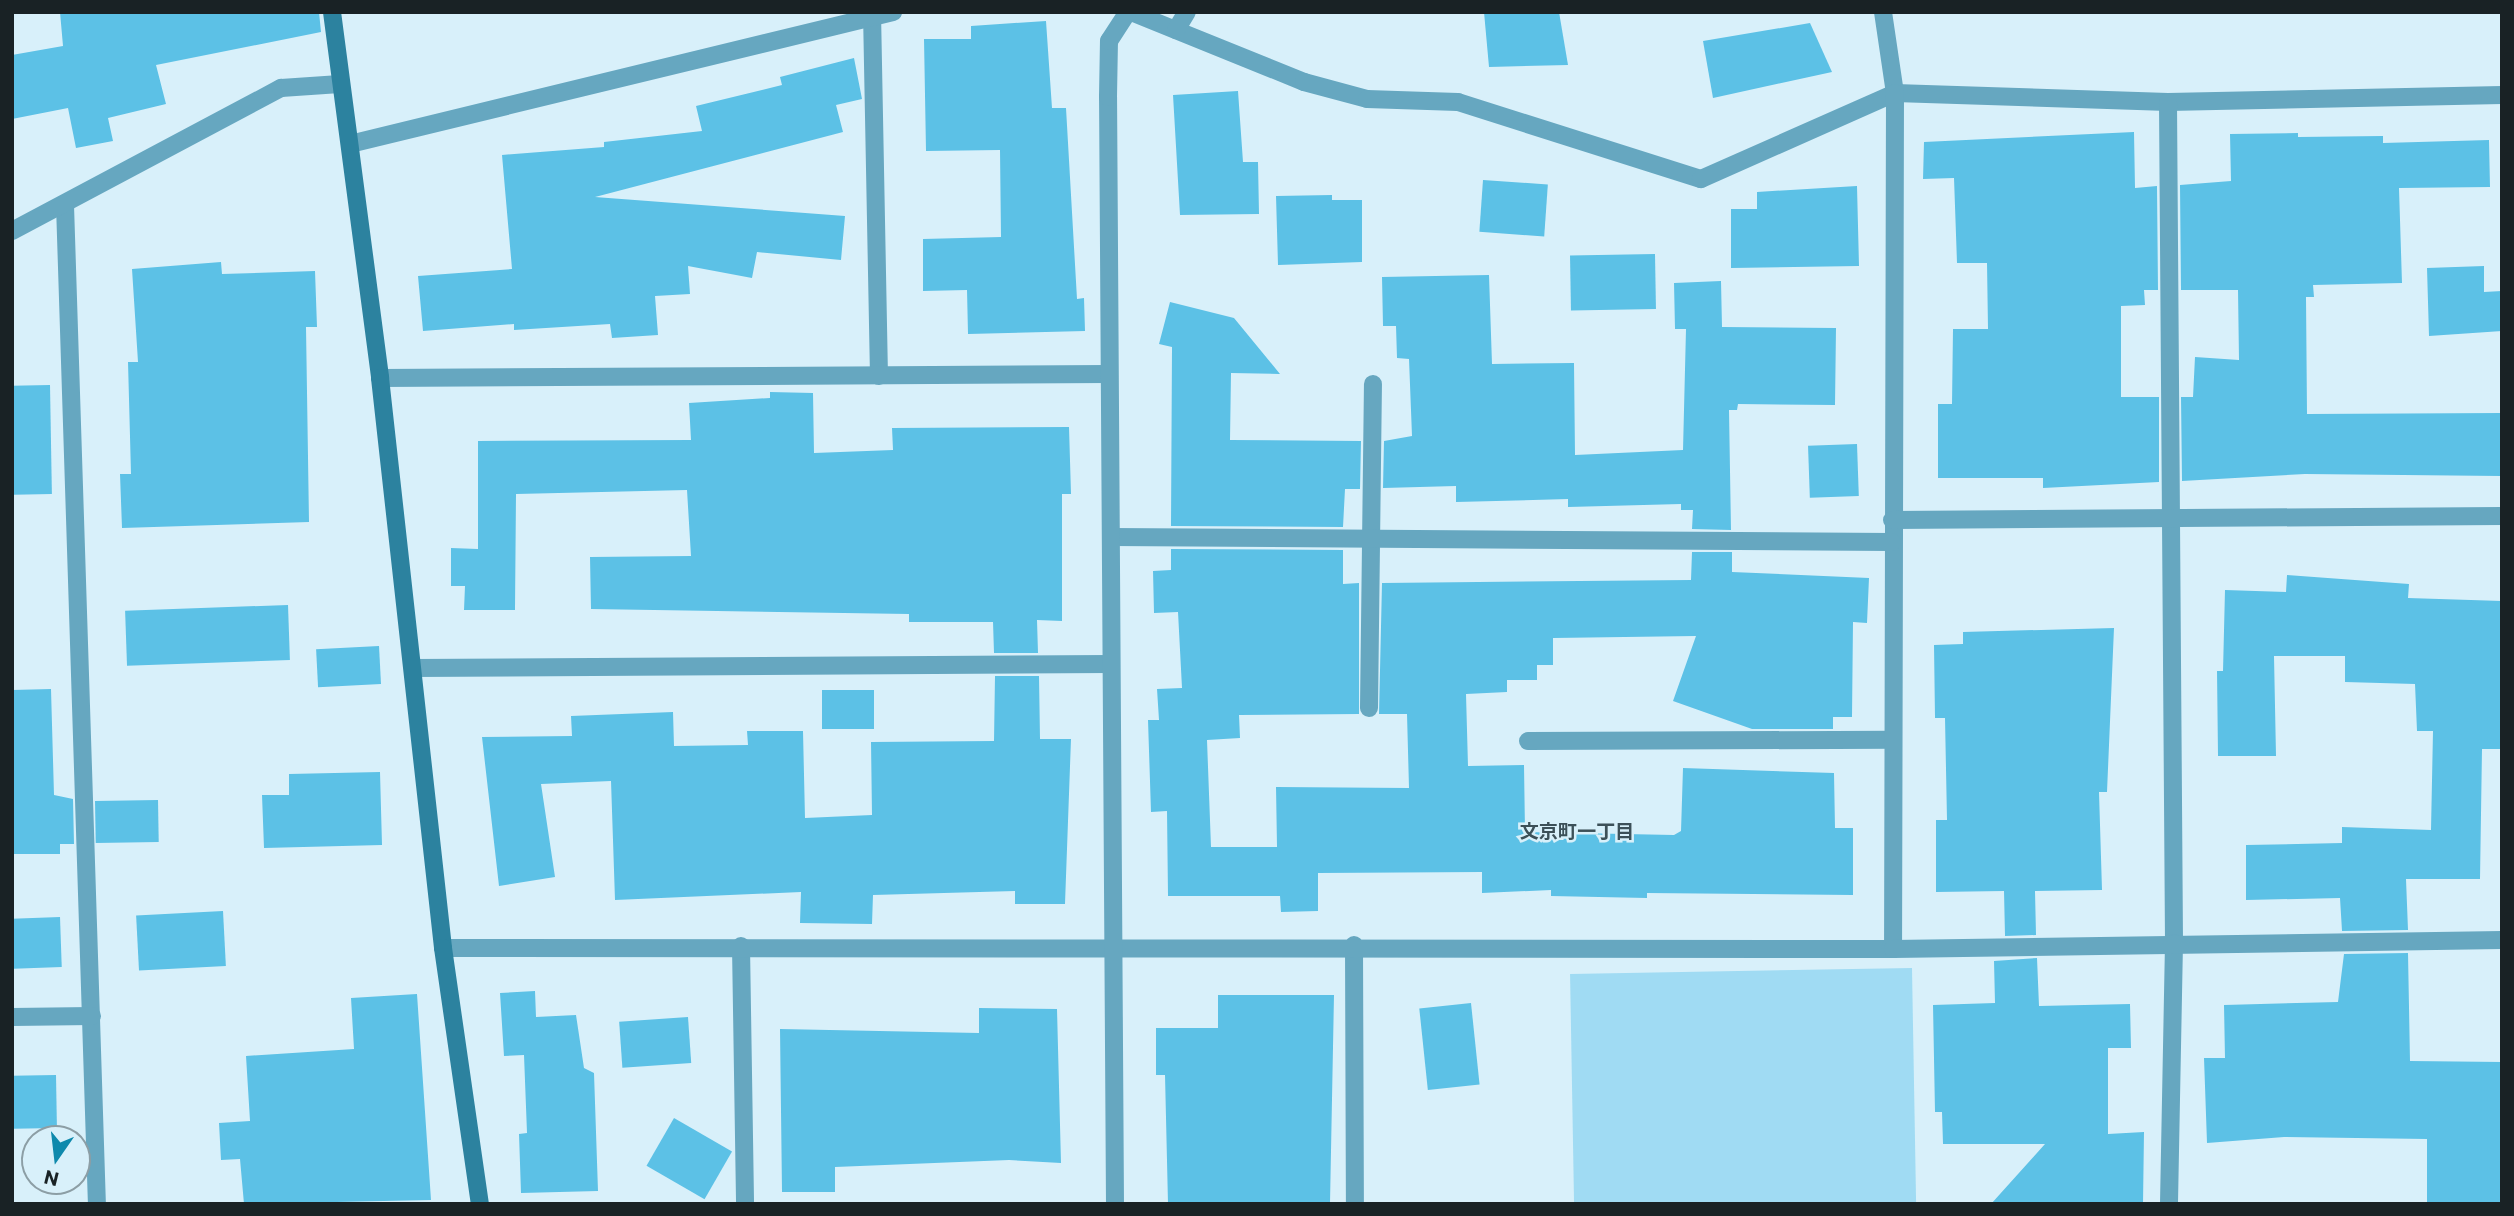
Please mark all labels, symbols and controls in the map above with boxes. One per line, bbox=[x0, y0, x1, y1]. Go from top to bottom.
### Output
district label: 文京町一丁目 bbox=[1520, 820, 1634, 842]
north arrow bbox=[21, 1125, 91, 1195]
text: N bbox=[42, 1166, 61, 1192]

